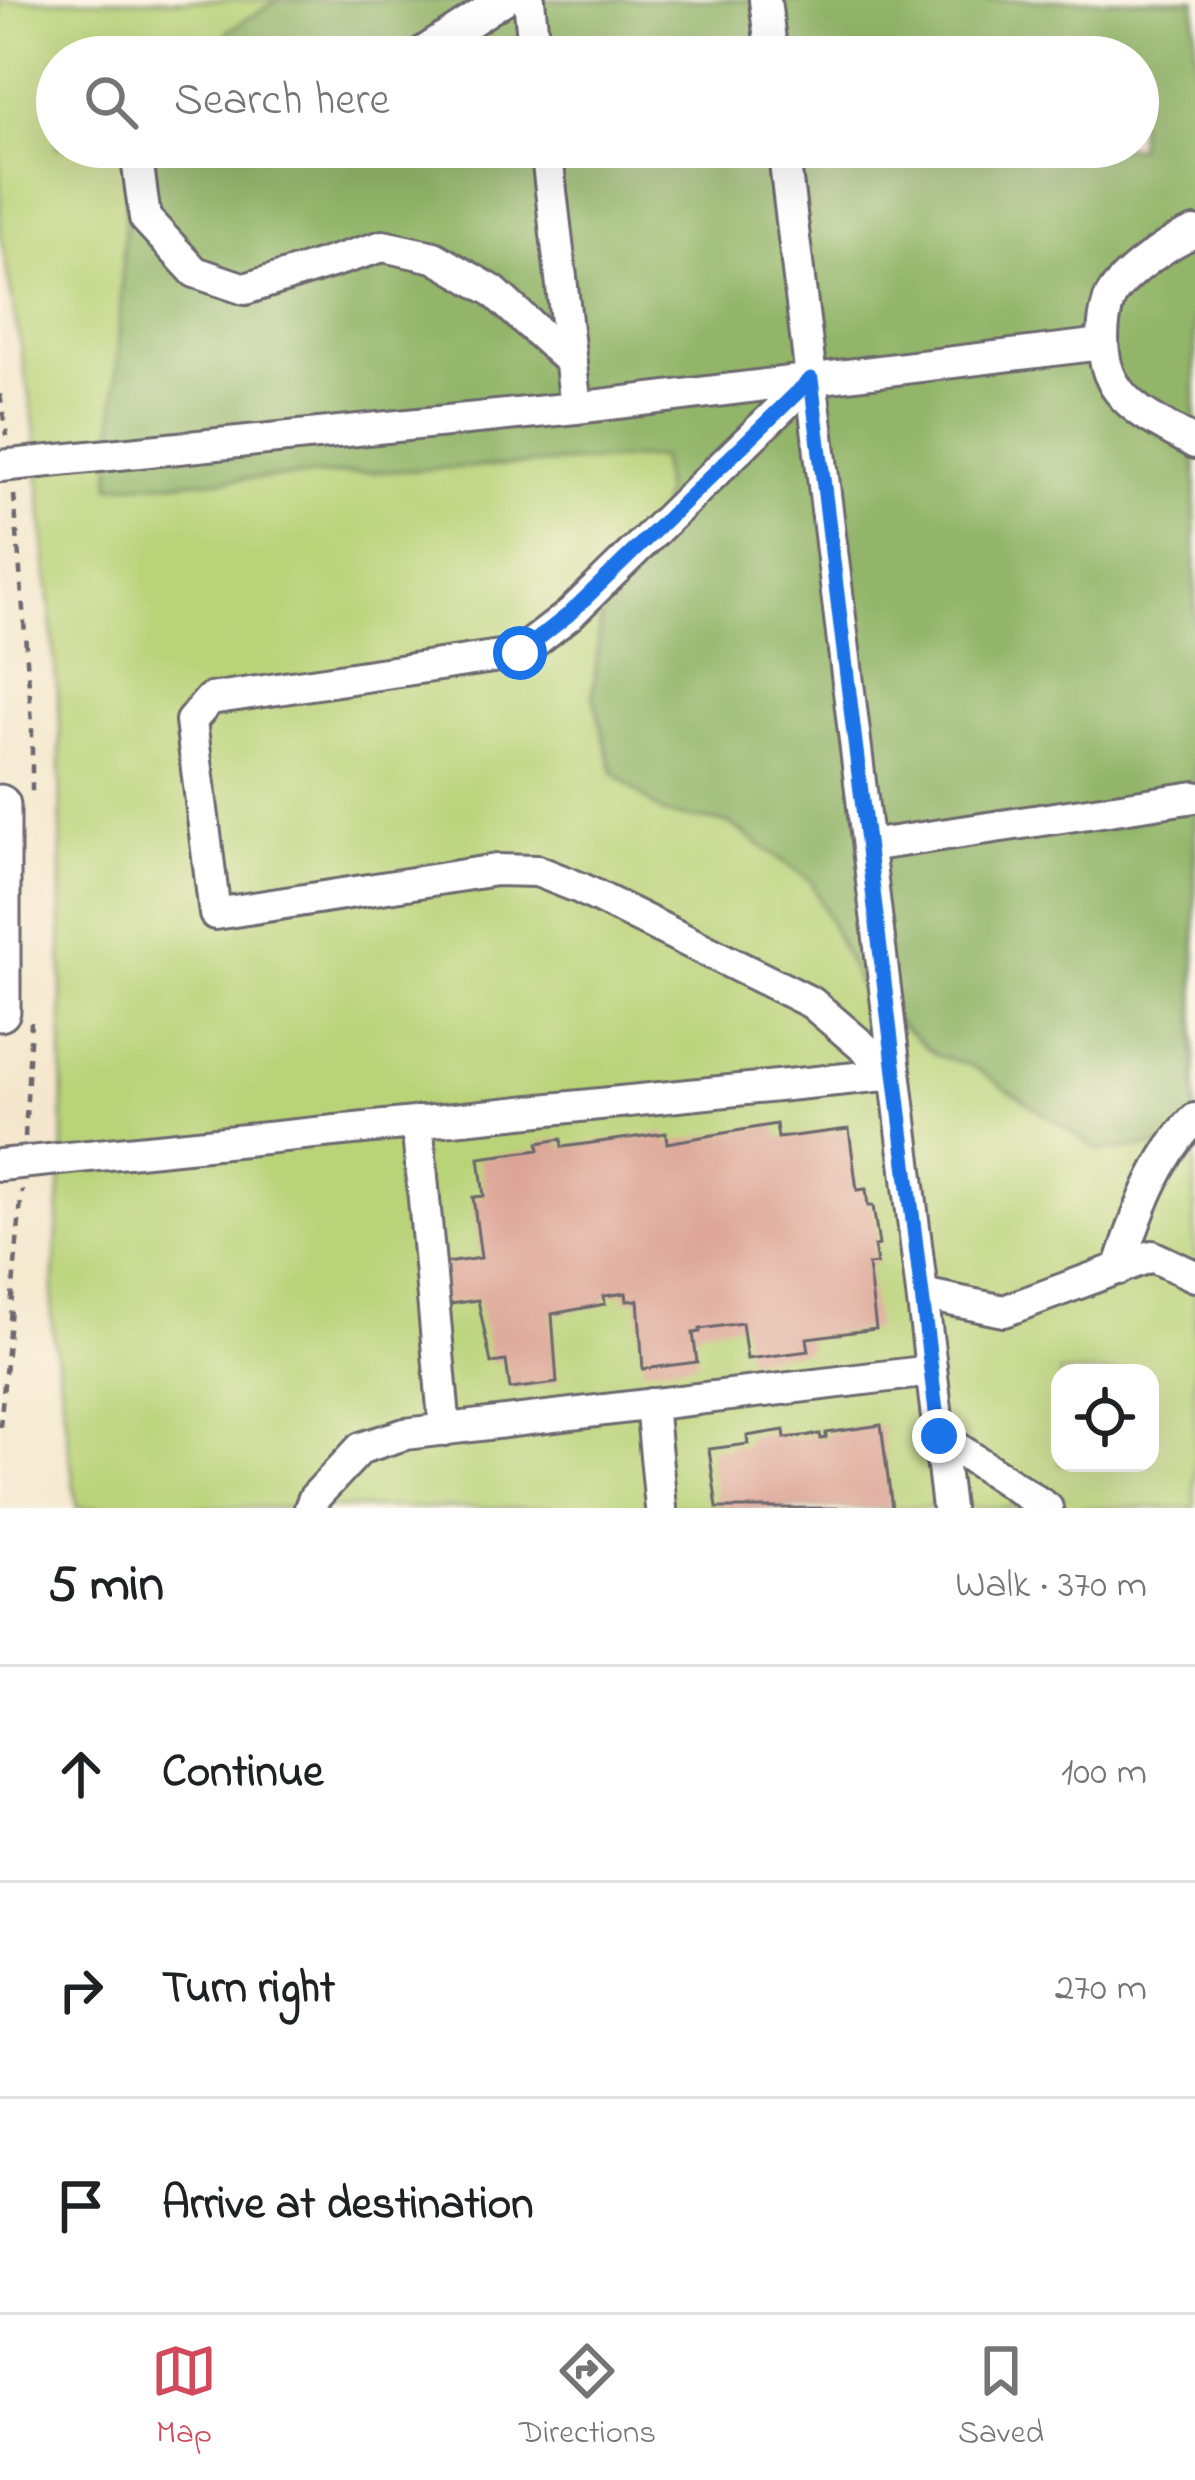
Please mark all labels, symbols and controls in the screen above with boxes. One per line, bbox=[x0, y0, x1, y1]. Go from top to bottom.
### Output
search box bbox=[36, 36, 1159, 168]
icon: search bbox=[78, 69, 144, 135]
text: Search here bbox=[174, 69, 390, 135]
route start bbox=[493, 626, 547, 680]
map controls bbox=[1051, 1364, 1159, 1472]
button: locate bbox=[1051, 1364, 1159, 1472]
route end bbox=[912, 1409, 966, 1463]
text: 5 min bbox=[48, 1549, 164, 1624]
text: Walk · 370 m bbox=[955, 1558, 1147, 1615]
icon: ahead bbox=[48, 1741, 114, 1807]
text: Continue bbox=[162, 1741, 323, 1807]
text: 100 m bbox=[1061, 1745, 1147, 1802]
icon: right bbox=[48, 1957, 114, 2023]
text: Turn right bbox=[162, 1957, 335, 2023]
text: 270 m bbox=[1055, 1961, 1147, 2018]
icon: arrive bbox=[48, 2173, 114, 2239]
text: Arrive at destination bbox=[162, 2173, 533, 2239]
tab: Map bbox=[151, 2338, 217, 2458]
tab: Directions bbox=[519, 2338, 656, 2458]
tab: Saved bbox=[958, 2338, 1044, 2458]

